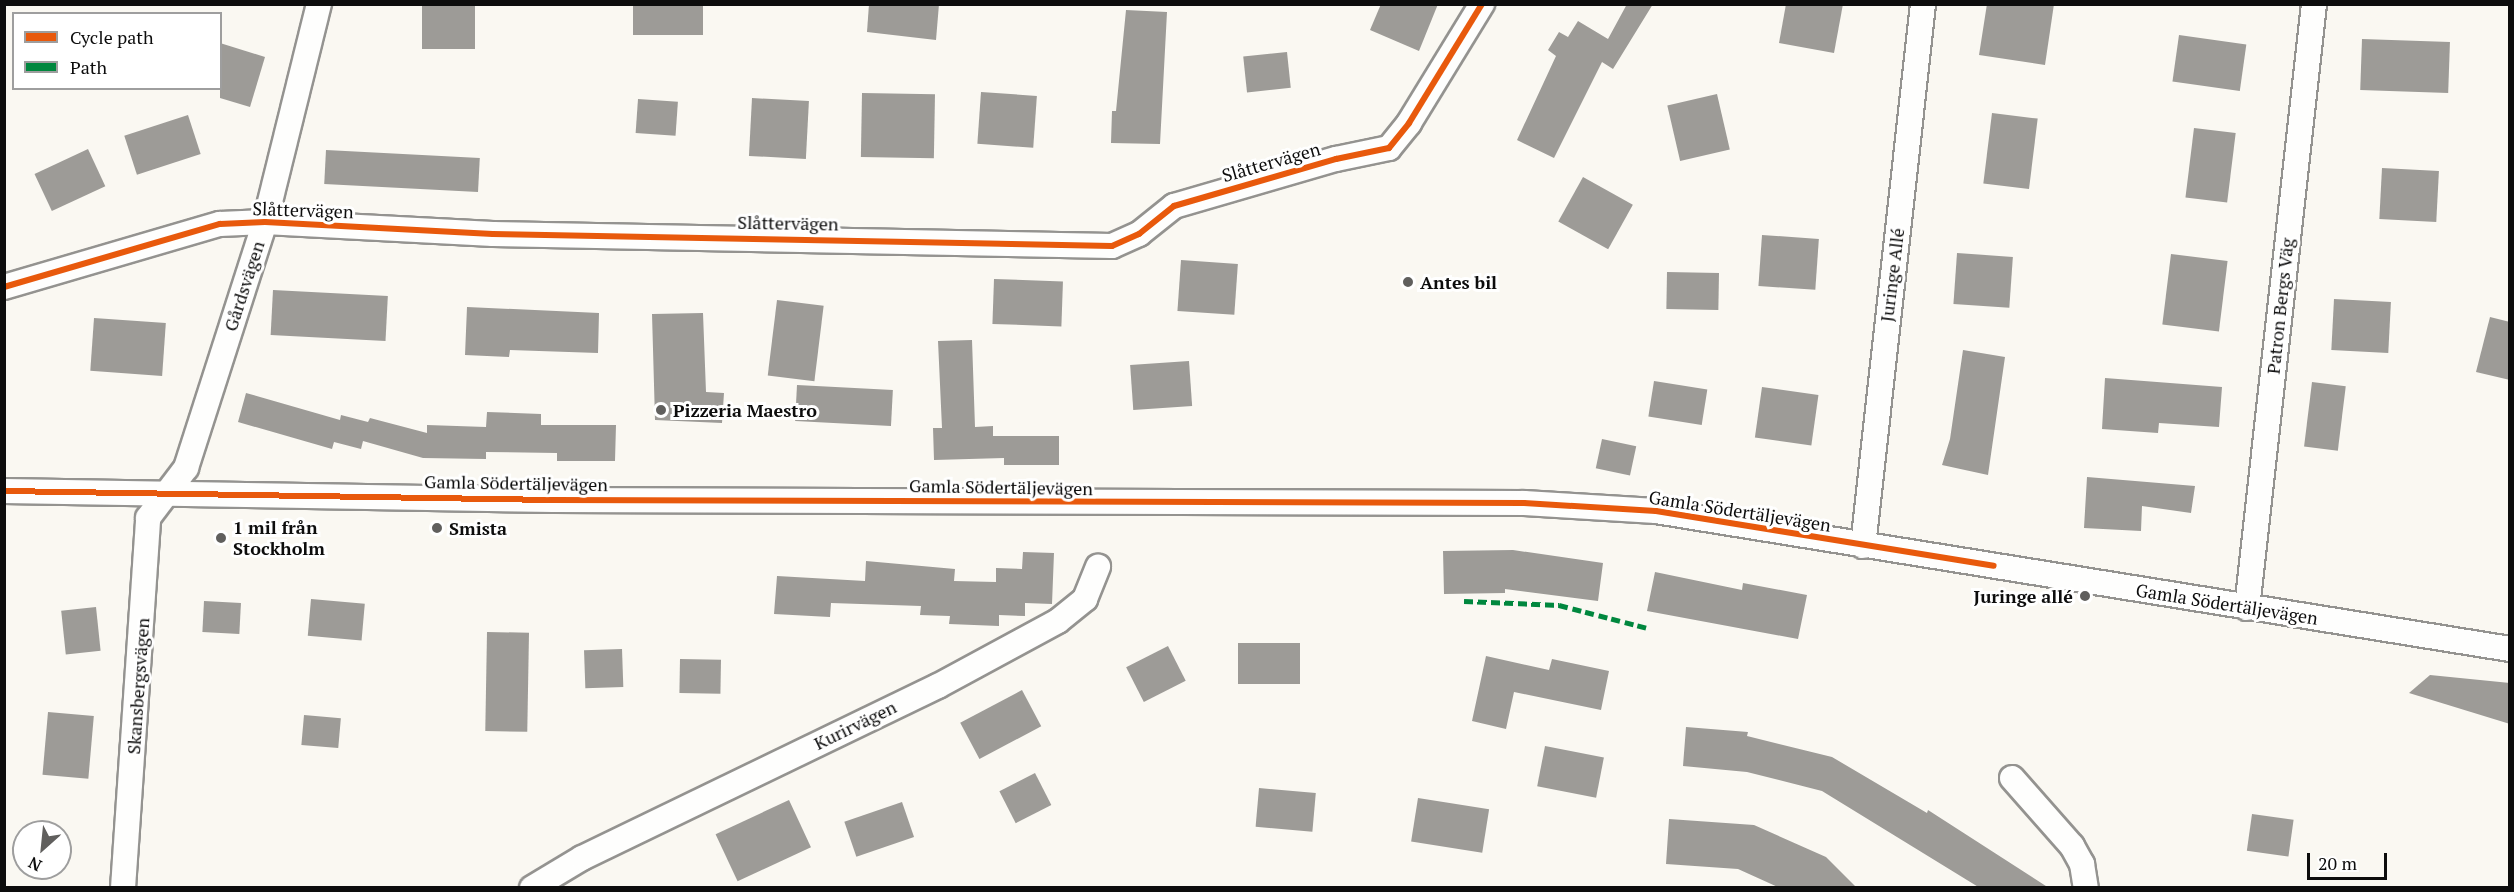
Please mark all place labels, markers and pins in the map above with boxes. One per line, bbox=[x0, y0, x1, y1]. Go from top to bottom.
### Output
place label: Antes bil bbox=[1420, 271, 1497, 293]
marker: Antes bil bbox=[1401, 275, 1415, 289]
place label: Pizzeria Maestro bbox=[673, 399, 817, 421]
marker: Pizzeria Maestro bbox=[654, 403, 668, 417]
place label: 1 mil från Stockholm bbox=[233, 517, 325, 560]
place label: Smista bbox=[449, 517, 507, 539]
marker: Smista bbox=[430, 521, 444, 535]
marker: 1 mil från Stockholm bbox=[214, 531, 228, 545]
place label: Juringe allé bbox=[1974, 585, 2073, 607]
marker: Juringe allé bbox=[2078, 589, 2092, 603]

